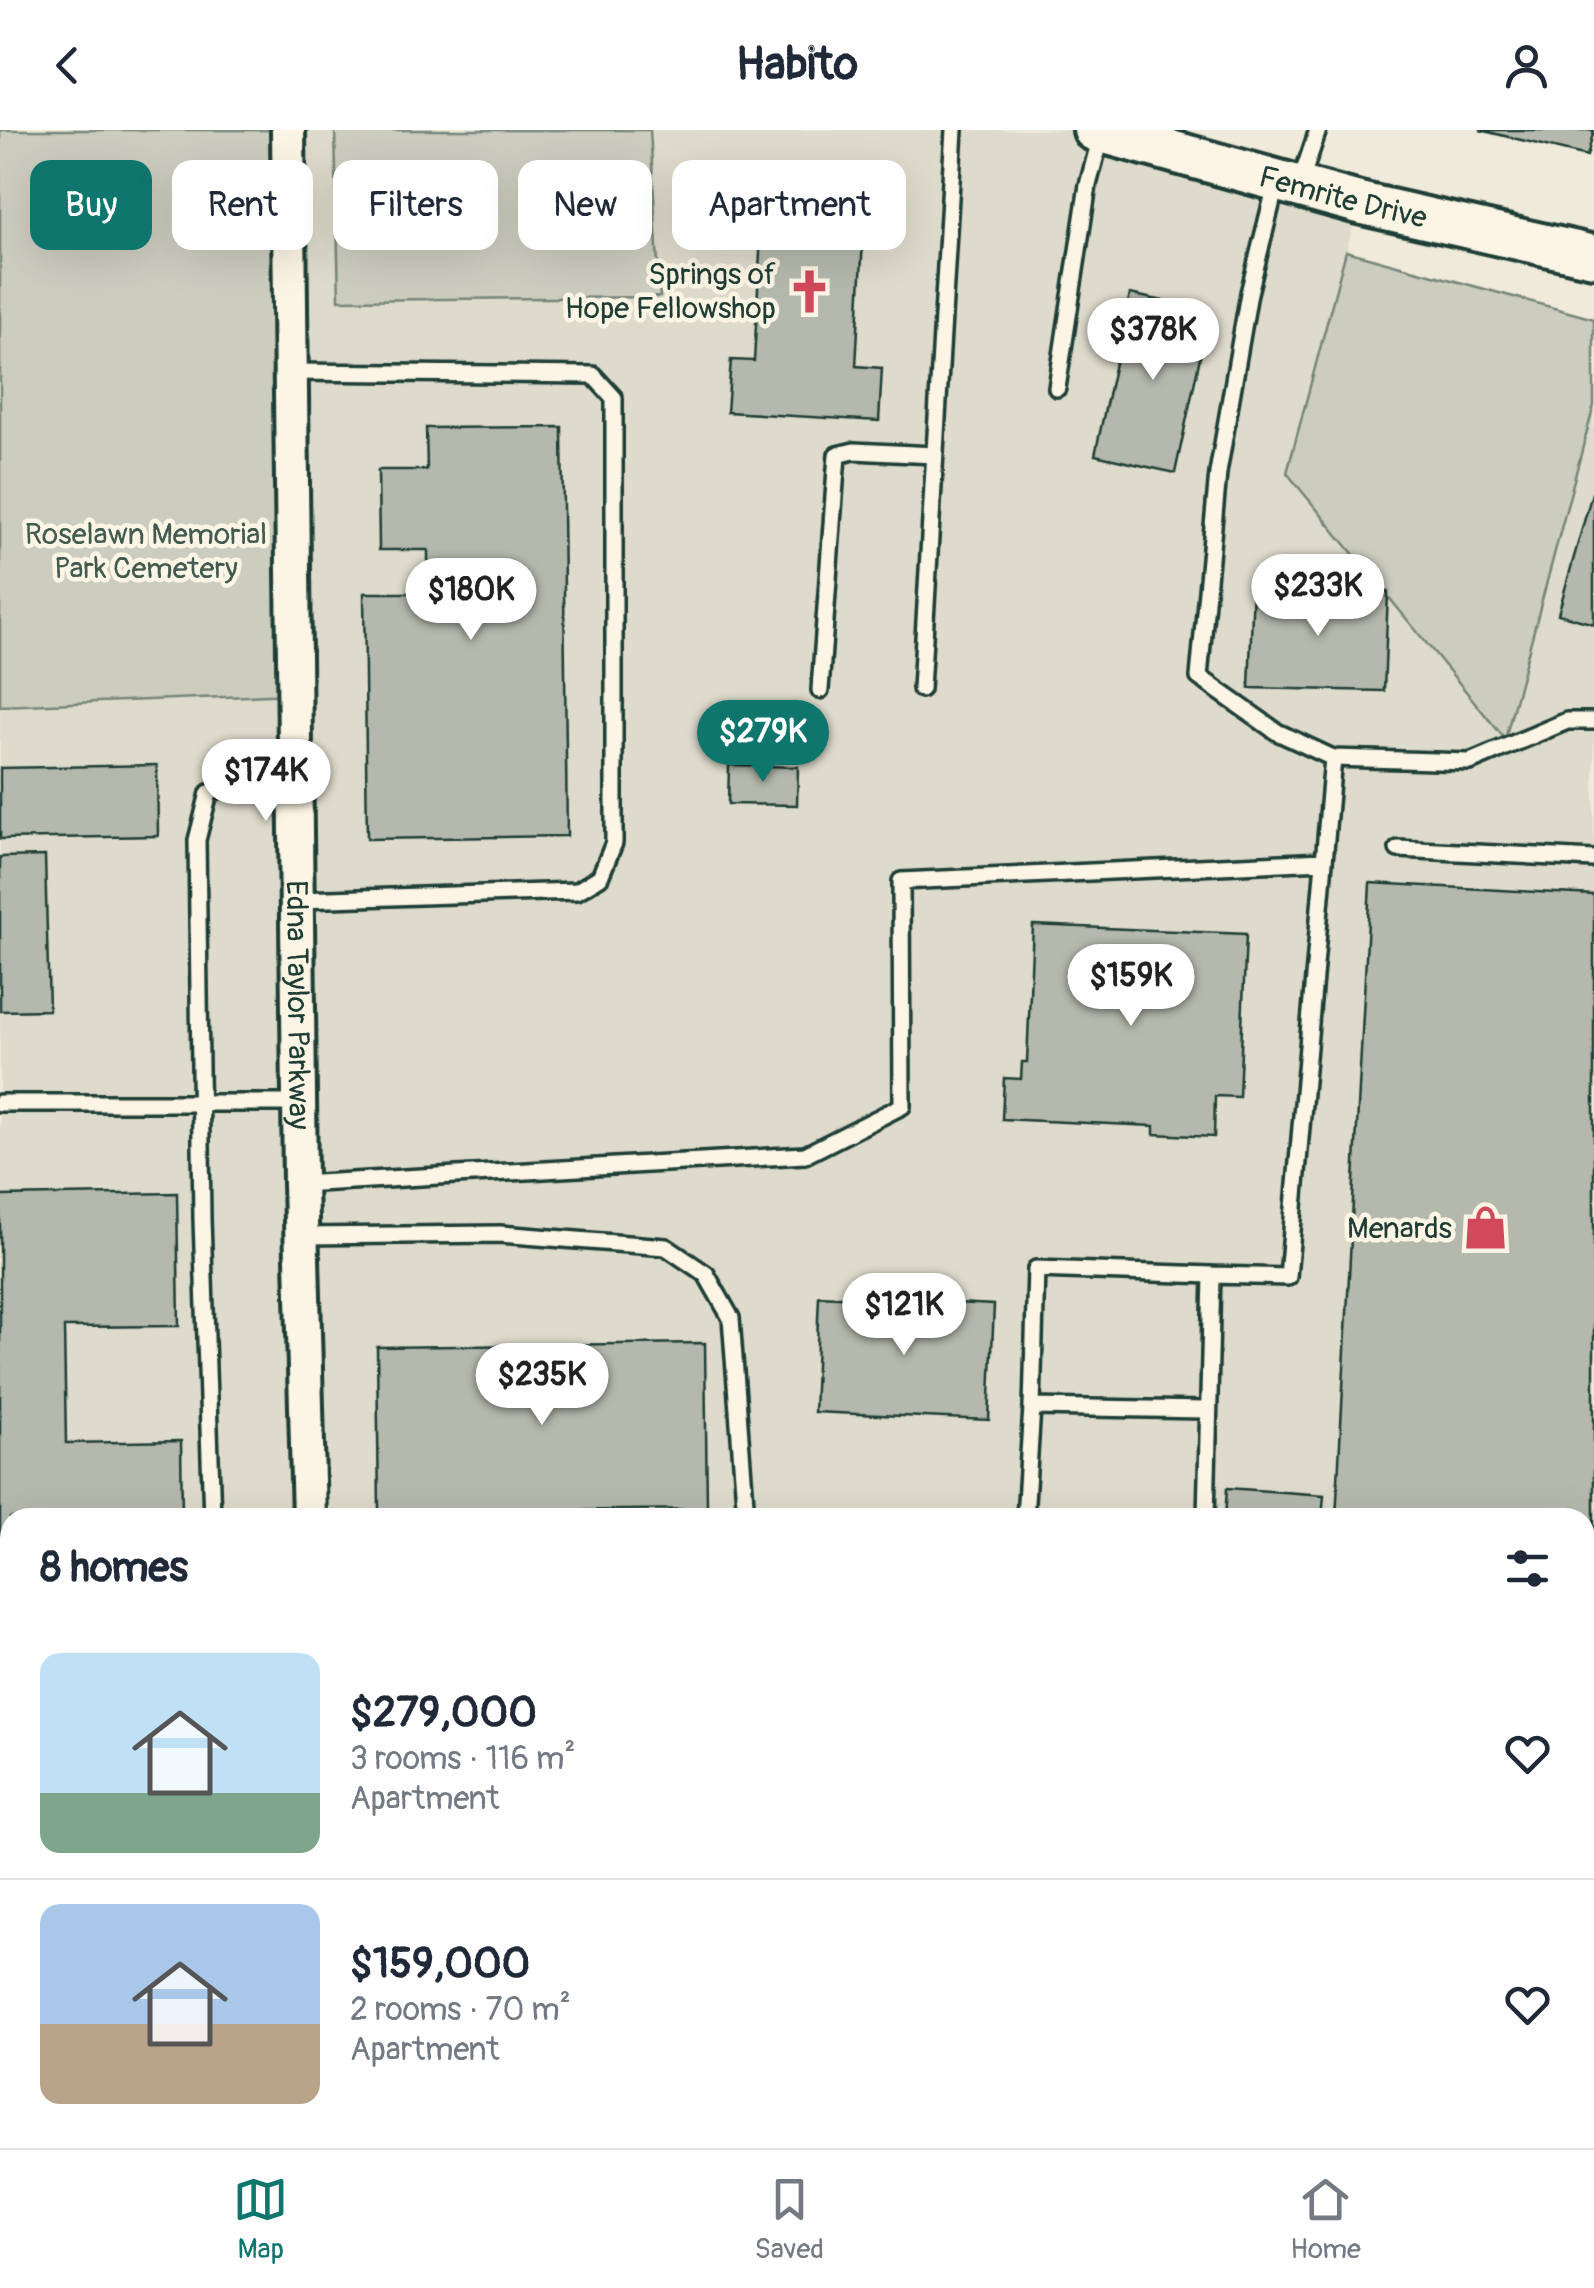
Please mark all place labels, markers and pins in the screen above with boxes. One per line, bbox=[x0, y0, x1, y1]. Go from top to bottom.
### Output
place label: Springs of Hope Fellowshop bbox=[565, 256, 776, 327]
church icon: Springs of Hope Fellowshop bbox=[785, 267, 833, 315]
pin: $378K bbox=[1083, 298, 1223, 383]
pin: $233K bbox=[1248, 554, 1388, 639]
pin: $180K bbox=[401, 558, 541, 643]
pin: $279K bbox=[693, 700, 833, 785]
pin: $174K bbox=[196, 739, 336, 824]
pin: $159K bbox=[1061, 944, 1201, 1029]
shop icon: Menards bbox=[1461, 1204, 1509, 1252]
place label: Menards bbox=[1347, 1210, 1452, 1247]
pin: $121K bbox=[834, 1273, 974, 1358]
pin: $235K bbox=[472, 1343, 612, 1428]

